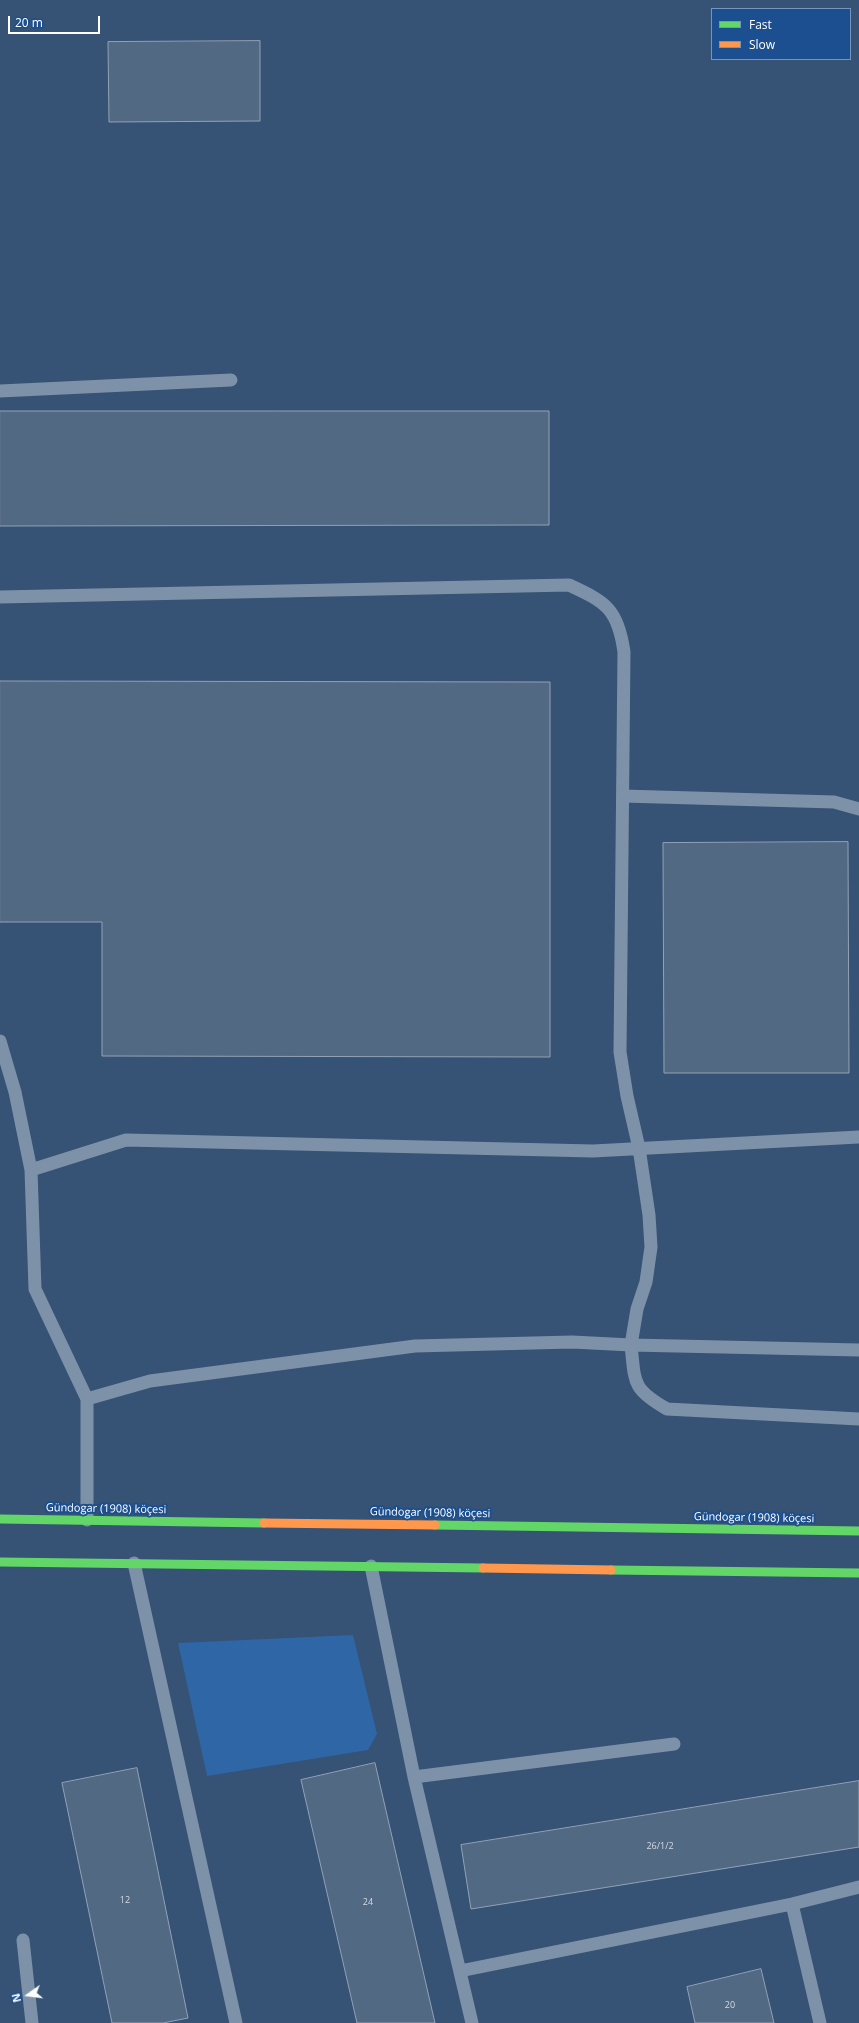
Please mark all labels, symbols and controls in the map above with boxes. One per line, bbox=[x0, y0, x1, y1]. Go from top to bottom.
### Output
scale bar bbox=[10, 8, 102, 34]
legend bbox=[711, 8, 851, 60]
text: 20 m bbox=[15, 14, 43, 31]
text: Fast bbox=[749, 16, 772, 33]
text: Slow bbox=[749, 36, 775, 53]
street label: Gündogar (1908) köçesi bbox=[46, 1501, 166, 1517]
street label: Gündogar (1908) köçesi bbox=[370, 1505, 490, 1521]
street label: Gündogar (1908) köçesi bbox=[694, 1510, 814, 1526]
house number: 26/1/2 bbox=[646, 1841, 674, 1851]
house number: 12 bbox=[120, 1895, 130, 1905]
house number: 24 bbox=[363, 1897, 373, 1907]
north arrow bbox=[8, 1975, 48, 2015]
text: N bbox=[8, 1992, 24, 2004]
house number: 20 bbox=[725, 2000, 735, 2010]

